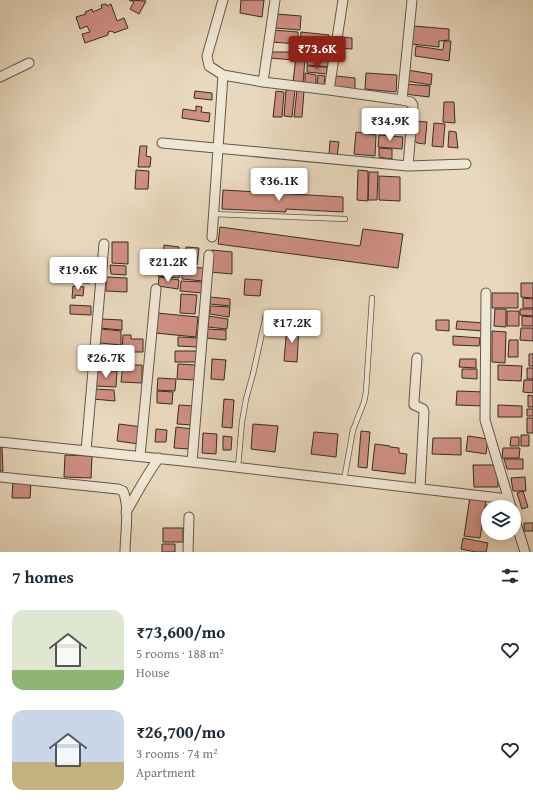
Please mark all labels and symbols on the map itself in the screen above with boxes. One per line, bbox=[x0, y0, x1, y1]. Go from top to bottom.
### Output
pin: ₹73.6K bbox=[284, 36, 350, 70]
pin: ₹34.9K bbox=[357, 108, 423, 142]
pin: ₹36.1K bbox=[246, 168, 312, 202]
pin: ₹21.2K bbox=[135, 249, 201, 283]
pin: ₹19.6K bbox=[45, 257, 111, 291]
pin: ₹17.2K bbox=[259, 310, 325, 344]
pin: ₹26.7K bbox=[73, 345, 139, 379]

